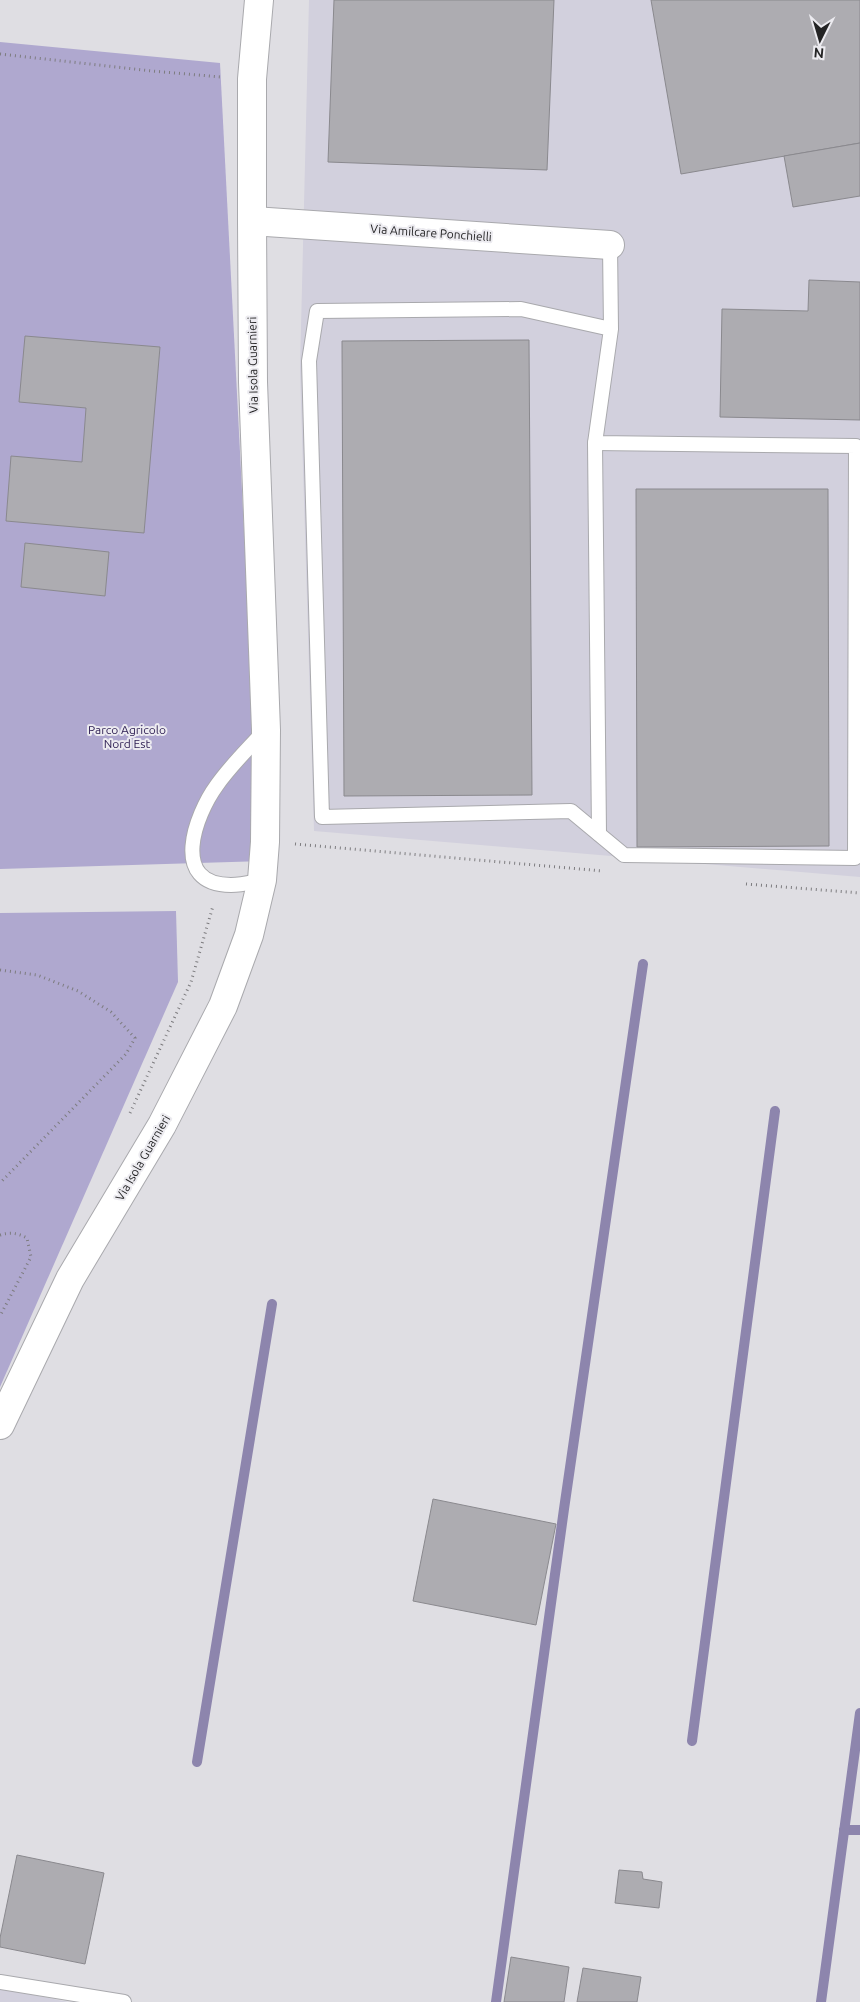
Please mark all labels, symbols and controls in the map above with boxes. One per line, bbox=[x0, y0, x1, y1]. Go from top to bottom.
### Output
north arrow bbox=[795, 15, 845, 65]
text: N bbox=[813, 45, 825, 61]
street label: Via Amilcare Ponchielli bbox=[370, 222, 492, 243]
street label: Via Isola Guarnieri bbox=[245, 317, 260, 413]
park label: Parco Agricolo Nord Est bbox=[88, 723, 166, 750]
street label: Via Isola Guarnieri bbox=[113, 1113, 172, 1203]

